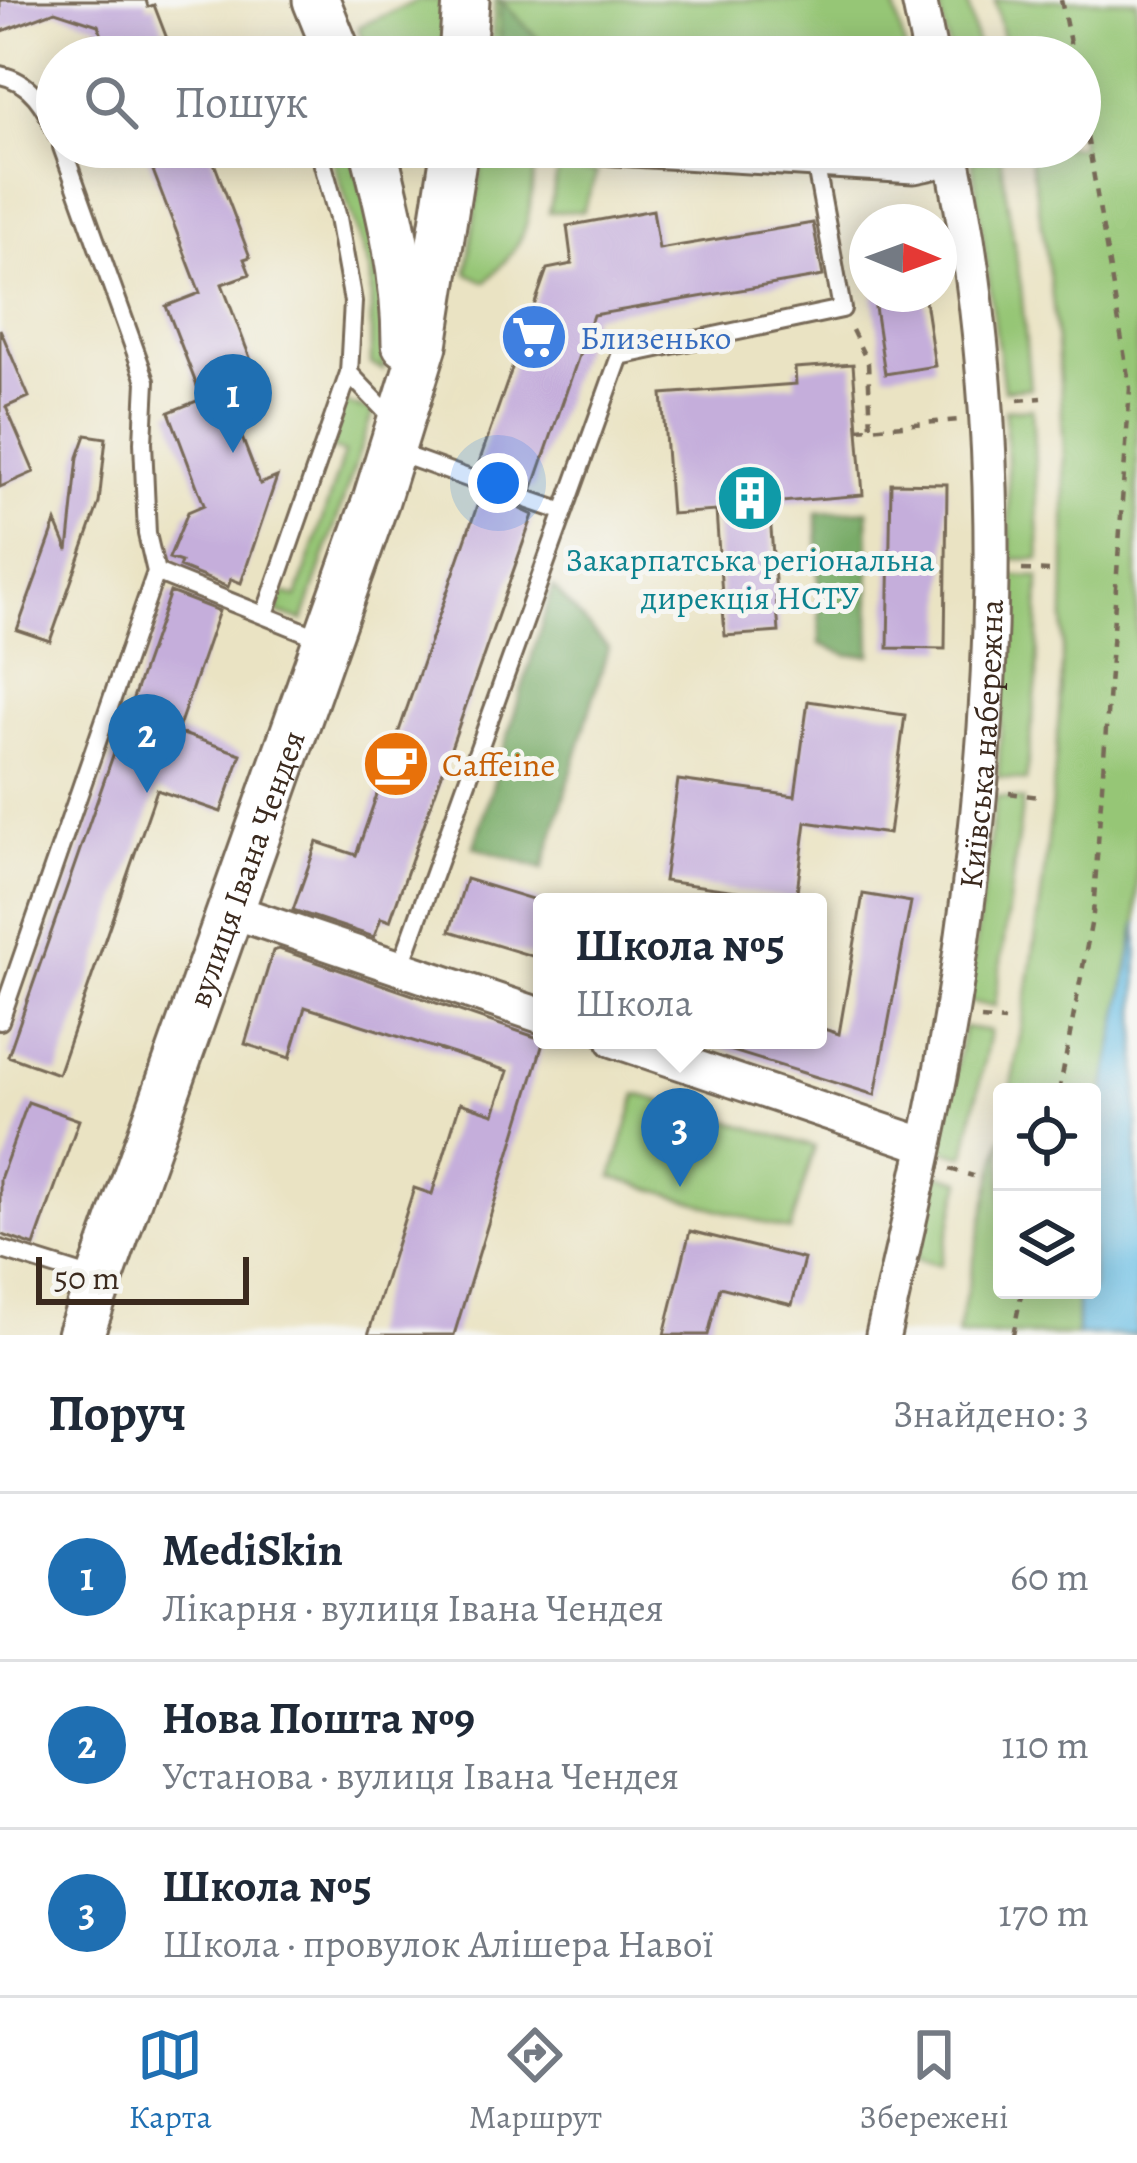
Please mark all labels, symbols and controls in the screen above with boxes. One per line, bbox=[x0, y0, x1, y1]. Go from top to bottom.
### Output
search box bbox=[36, 36, 1101, 168]
icon: search bbox=[78, 69, 144, 135]
text: Пошук bbox=[174, 71, 308, 133]
north arrow bbox=[849, 204, 957, 312]
supermarket icon: Близенько bbox=[499, 302, 569, 372]
place label: Близенько bbox=[580, 315, 731, 360]
pin: 1 bbox=[194, 354, 272, 453]
your location bbox=[468, 453, 528, 513]
building icon: Закарпатська регіональна дирекція НСТУ bbox=[715, 463, 785, 533]
place label: Закарпатська регіональна дирекція НСТУ bbox=[565, 537, 935, 620]
street label: Київська набережна bbox=[947, 598, 1014, 891]
pin: 2 bbox=[108, 694, 186, 793]
street label: вулиця Івана Чендея bbox=[176, 724, 316, 1013]
cafe icon: Caffeine bbox=[361, 729, 431, 799]
place label: Caffeine bbox=[442, 742, 555, 787]
popup bbox=[533, 893, 827, 1049]
text: Школа №5 bbox=[575, 914, 785, 976]
text: Школа bbox=[575, 976, 693, 1029]
map controls bbox=[993, 1083, 1101, 1299]
button: locate bbox=[993, 1083, 1101, 1191]
pin: 3 bbox=[641, 1088, 719, 1187]
button: layers bbox=[993, 1191, 1101, 1299]
scale bar bbox=[36, 1251, 249, 1304]
text: 50 m bbox=[54, 1255, 120, 1300]
text: Поруч bbox=[48, 1378, 186, 1448]
text: Знайдено: 3 bbox=[893, 1387, 1089, 1440]
text: MediSkin bbox=[162, 1519, 343, 1581]
text: 1 bbox=[80, 1550, 94, 1603]
text: 60 m bbox=[1010, 1550, 1089, 1603]
text: Лікарня · вулиця Івана Чендея bbox=[162, 1581, 664, 1634]
text: Нова Пошта №9 bbox=[162, 1687, 475, 1749]
text: 2 bbox=[78, 1718, 96, 1771]
text: 110 m bbox=[1001, 1718, 1089, 1771]
text: Установа · вулиця Івана Чендея bbox=[162, 1749, 679, 1802]
text: Школа №5 bbox=[162, 1855, 372, 1917]
text: 3 bbox=[79, 1886, 95, 1939]
text: 170 m bbox=[998, 1886, 1089, 1939]
text: Школа · провулок Алішера Навої bbox=[162, 1917, 713, 1970]
tab: Карта bbox=[128, 2022, 212, 2139]
tab: Маршрут bbox=[469, 2022, 602, 2139]
tab: Збережені bbox=[859, 2022, 1008, 2139]

